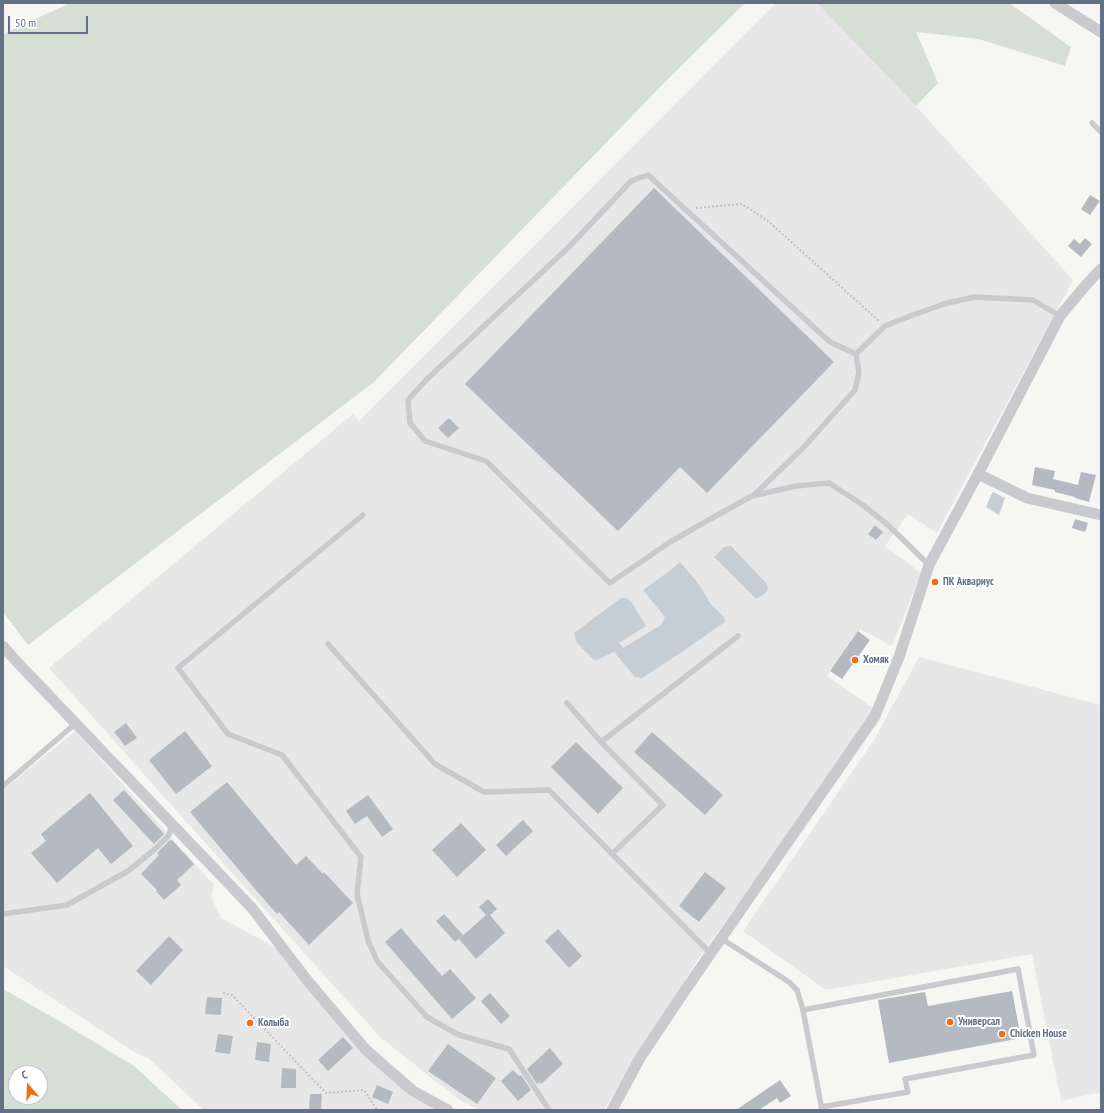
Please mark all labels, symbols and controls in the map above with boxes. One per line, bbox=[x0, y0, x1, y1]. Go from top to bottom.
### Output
scale bar bbox=[10, 8, 90, 34]
text: 50 m bbox=[15, 15, 36, 30]
place label: ПК Аквариус bbox=[943, 575, 994, 589]
marker: ПК Аквариус bbox=[930, 577, 940, 587]
place label: Хомяк bbox=[863, 653, 889, 667]
marker: Хомяк bbox=[850, 655, 860, 665]
place label: Универсал bbox=[958, 1015, 1000, 1029]
place label: Колыба bbox=[258, 1016, 289, 1030]
marker: Универсал bbox=[945, 1017, 955, 1027]
marker: Колыба bbox=[245, 1018, 255, 1028]
place label: Chicken House bbox=[1010, 1027, 1067, 1041]
marker: Chicken House bbox=[997, 1029, 1007, 1039]
north arrow bbox=[8, 1065, 48, 1105]
text: С bbox=[20, 1067, 29, 1082]

